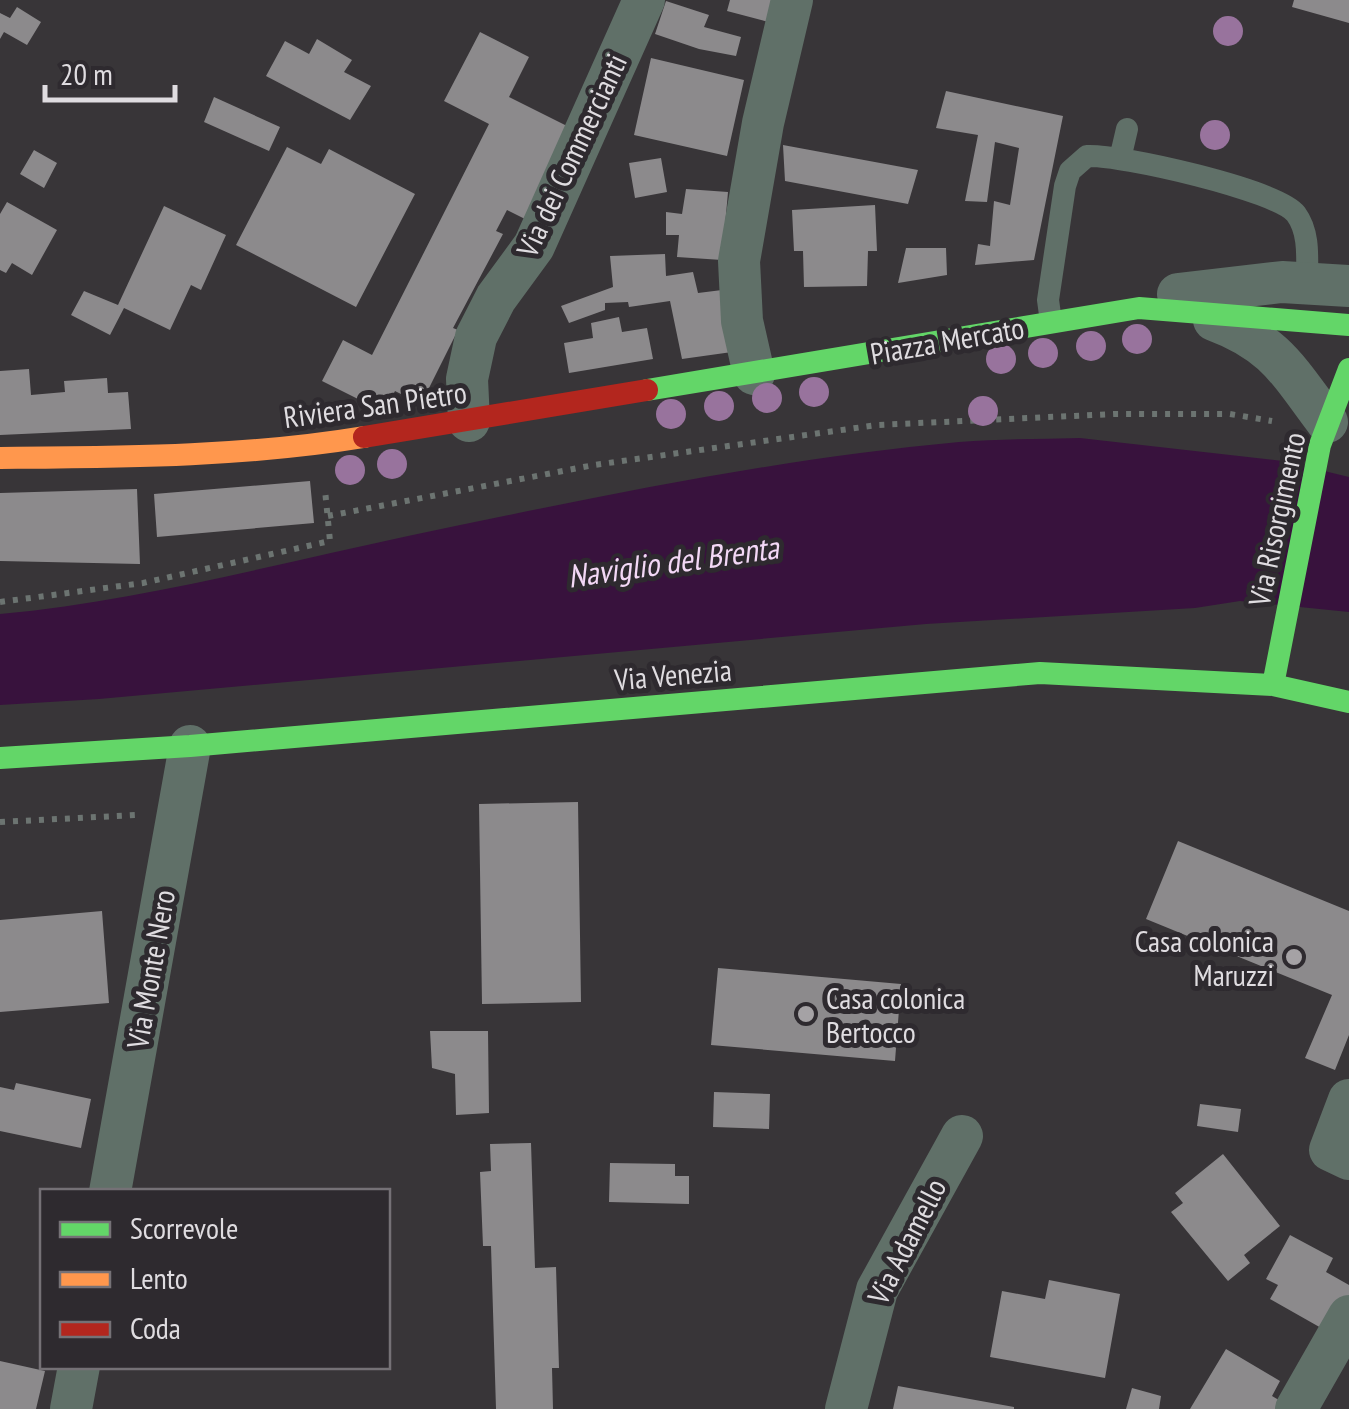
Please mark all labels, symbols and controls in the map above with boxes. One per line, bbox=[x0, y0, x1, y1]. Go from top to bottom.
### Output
scale bar bbox=[45, 40, 175, 102]
street label: Via dei Commercianti bbox=[506, 47, 635, 264]
text: 20 m bbox=[60, 54, 113, 93]
street label: Piazza Mercato bbox=[867, 307, 1027, 373]
street label: Riviera San Pietro bbox=[281, 372, 469, 436]
street label: Via Risorgimento bbox=[1238, 429, 1313, 610]
water label: Naviglio del Brenta bbox=[565, 525, 783, 597]
street label: Via Venezia bbox=[612, 649, 733, 699]
street label: Via Monte Nero bbox=[117, 887, 183, 1052]
place label: Casa colonica Maruzzi bbox=[1135, 921, 1274, 994]
marker: Casa colonica Maruzzi bbox=[1283, 946, 1305, 968]
place label: Casa colonica Bertocco bbox=[826, 978, 965, 1051]
marker: Casa colonica Bertocco bbox=[795, 1003, 817, 1025]
street label: Via Adamello bbox=[857, 1172, 954, 1311]
legend bbox=[40, 1189, 390, 1369]
text: Scorrevole bbox=[130, 1208, 238, 1247]
text: Lento bbox=[130, 1258, 188, 1297]
text: Coda bbox=[130, 1308, 181, 1347]

